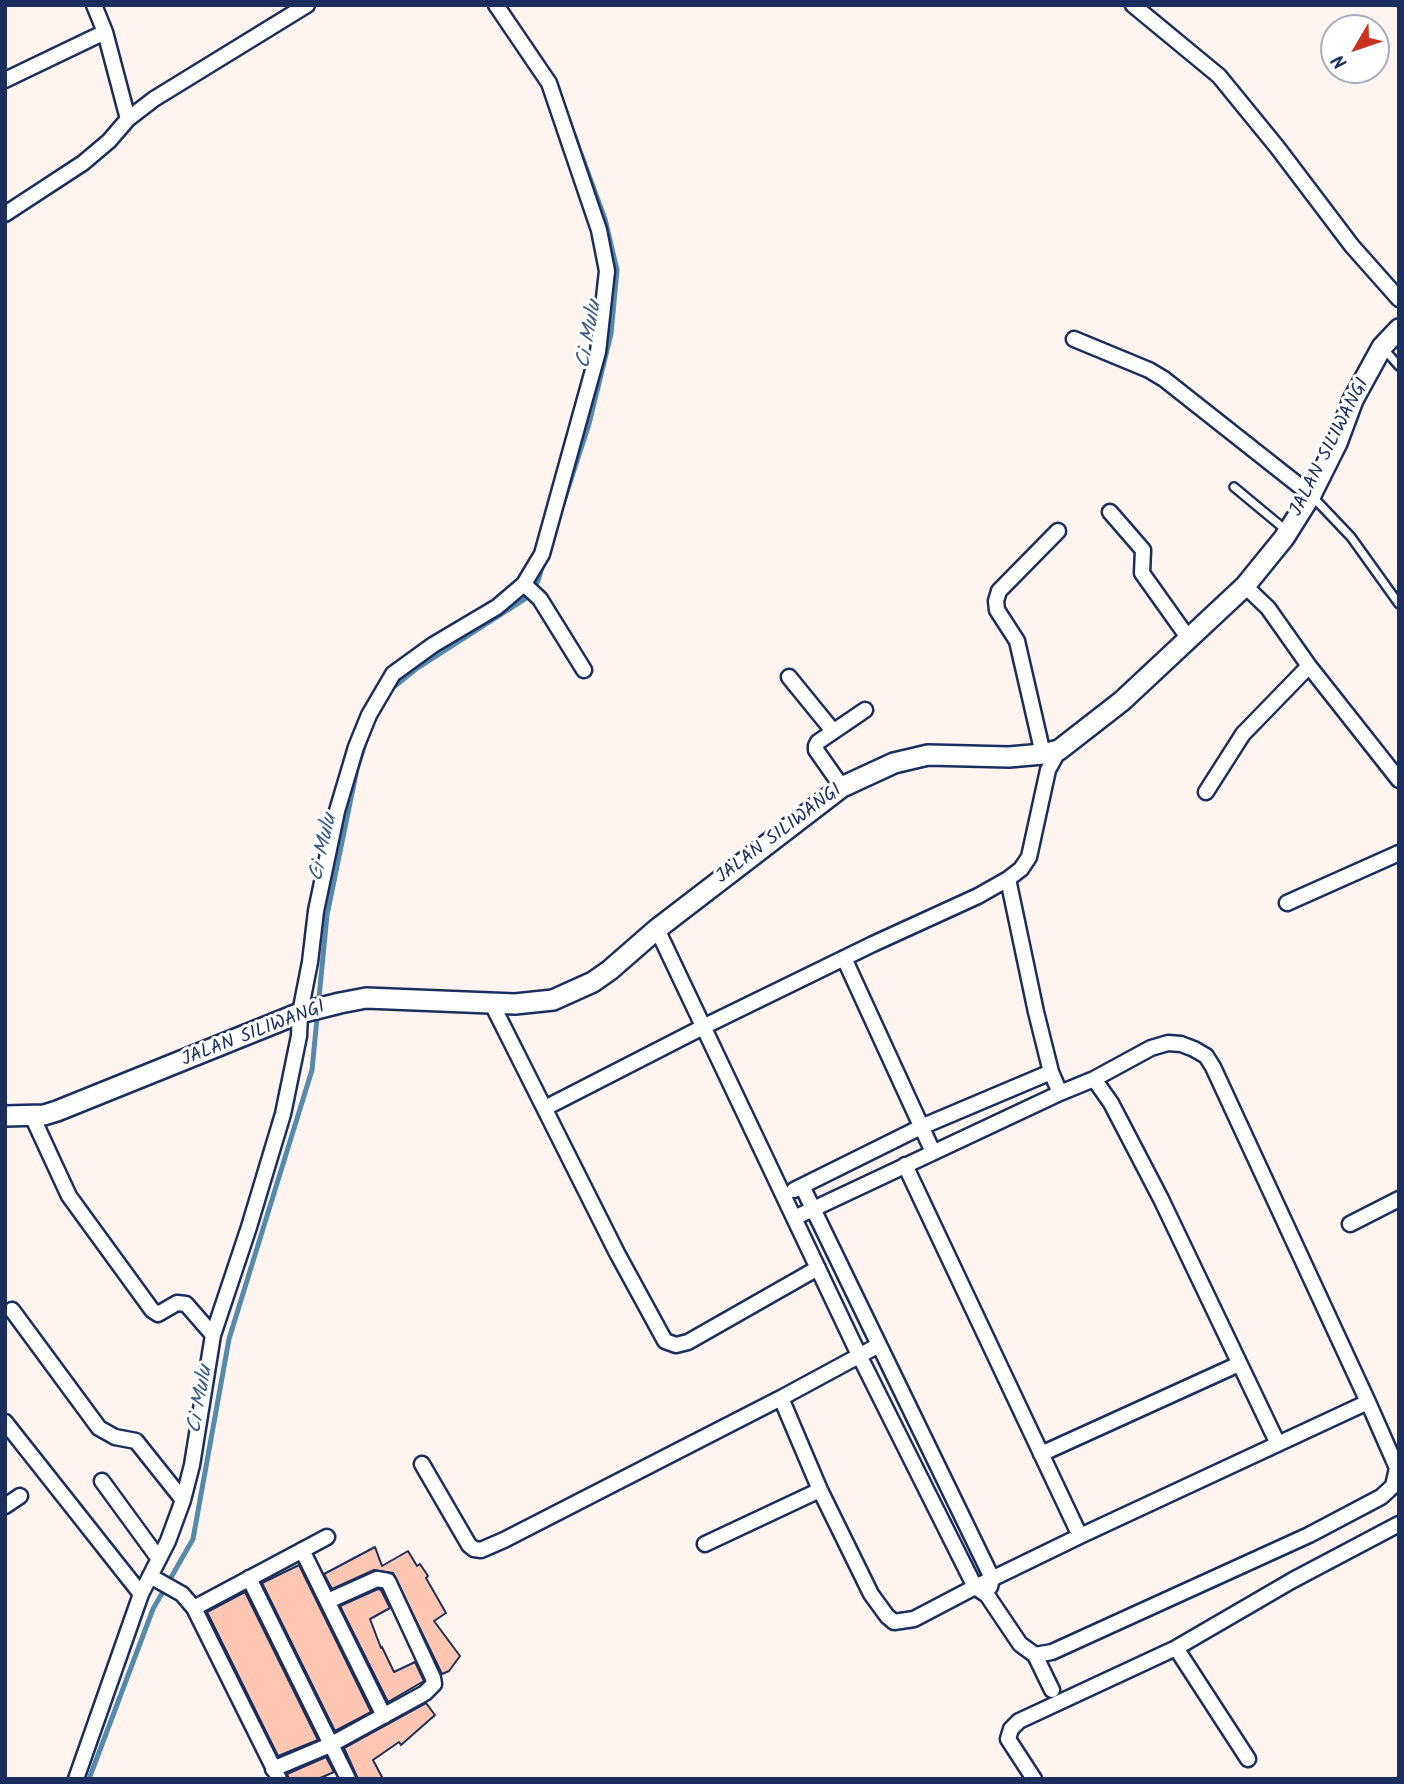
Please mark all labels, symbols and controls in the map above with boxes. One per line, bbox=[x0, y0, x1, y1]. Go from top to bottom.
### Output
north arrow bbox=[1320, 14, 1390, 84]
text: N bbox=[1325, 47, 1356, 75]
water label: Ci Mulu bbox=[573, 299, 609, 371]
street label: JALAN SILIWANGI bbox=[1286, 375, 1376, 521]
street label: JALAN SILIWANGI bbox=[712, 780, 848, 890]
water label: Ci Mulu bbox=[306, 812, 344, 884]
street label: JALAN SILIWANGI bbox=[179, 997, 329, 1073]
water label: Ci Mulu bbox=[184, 1364, 220, 1436]

